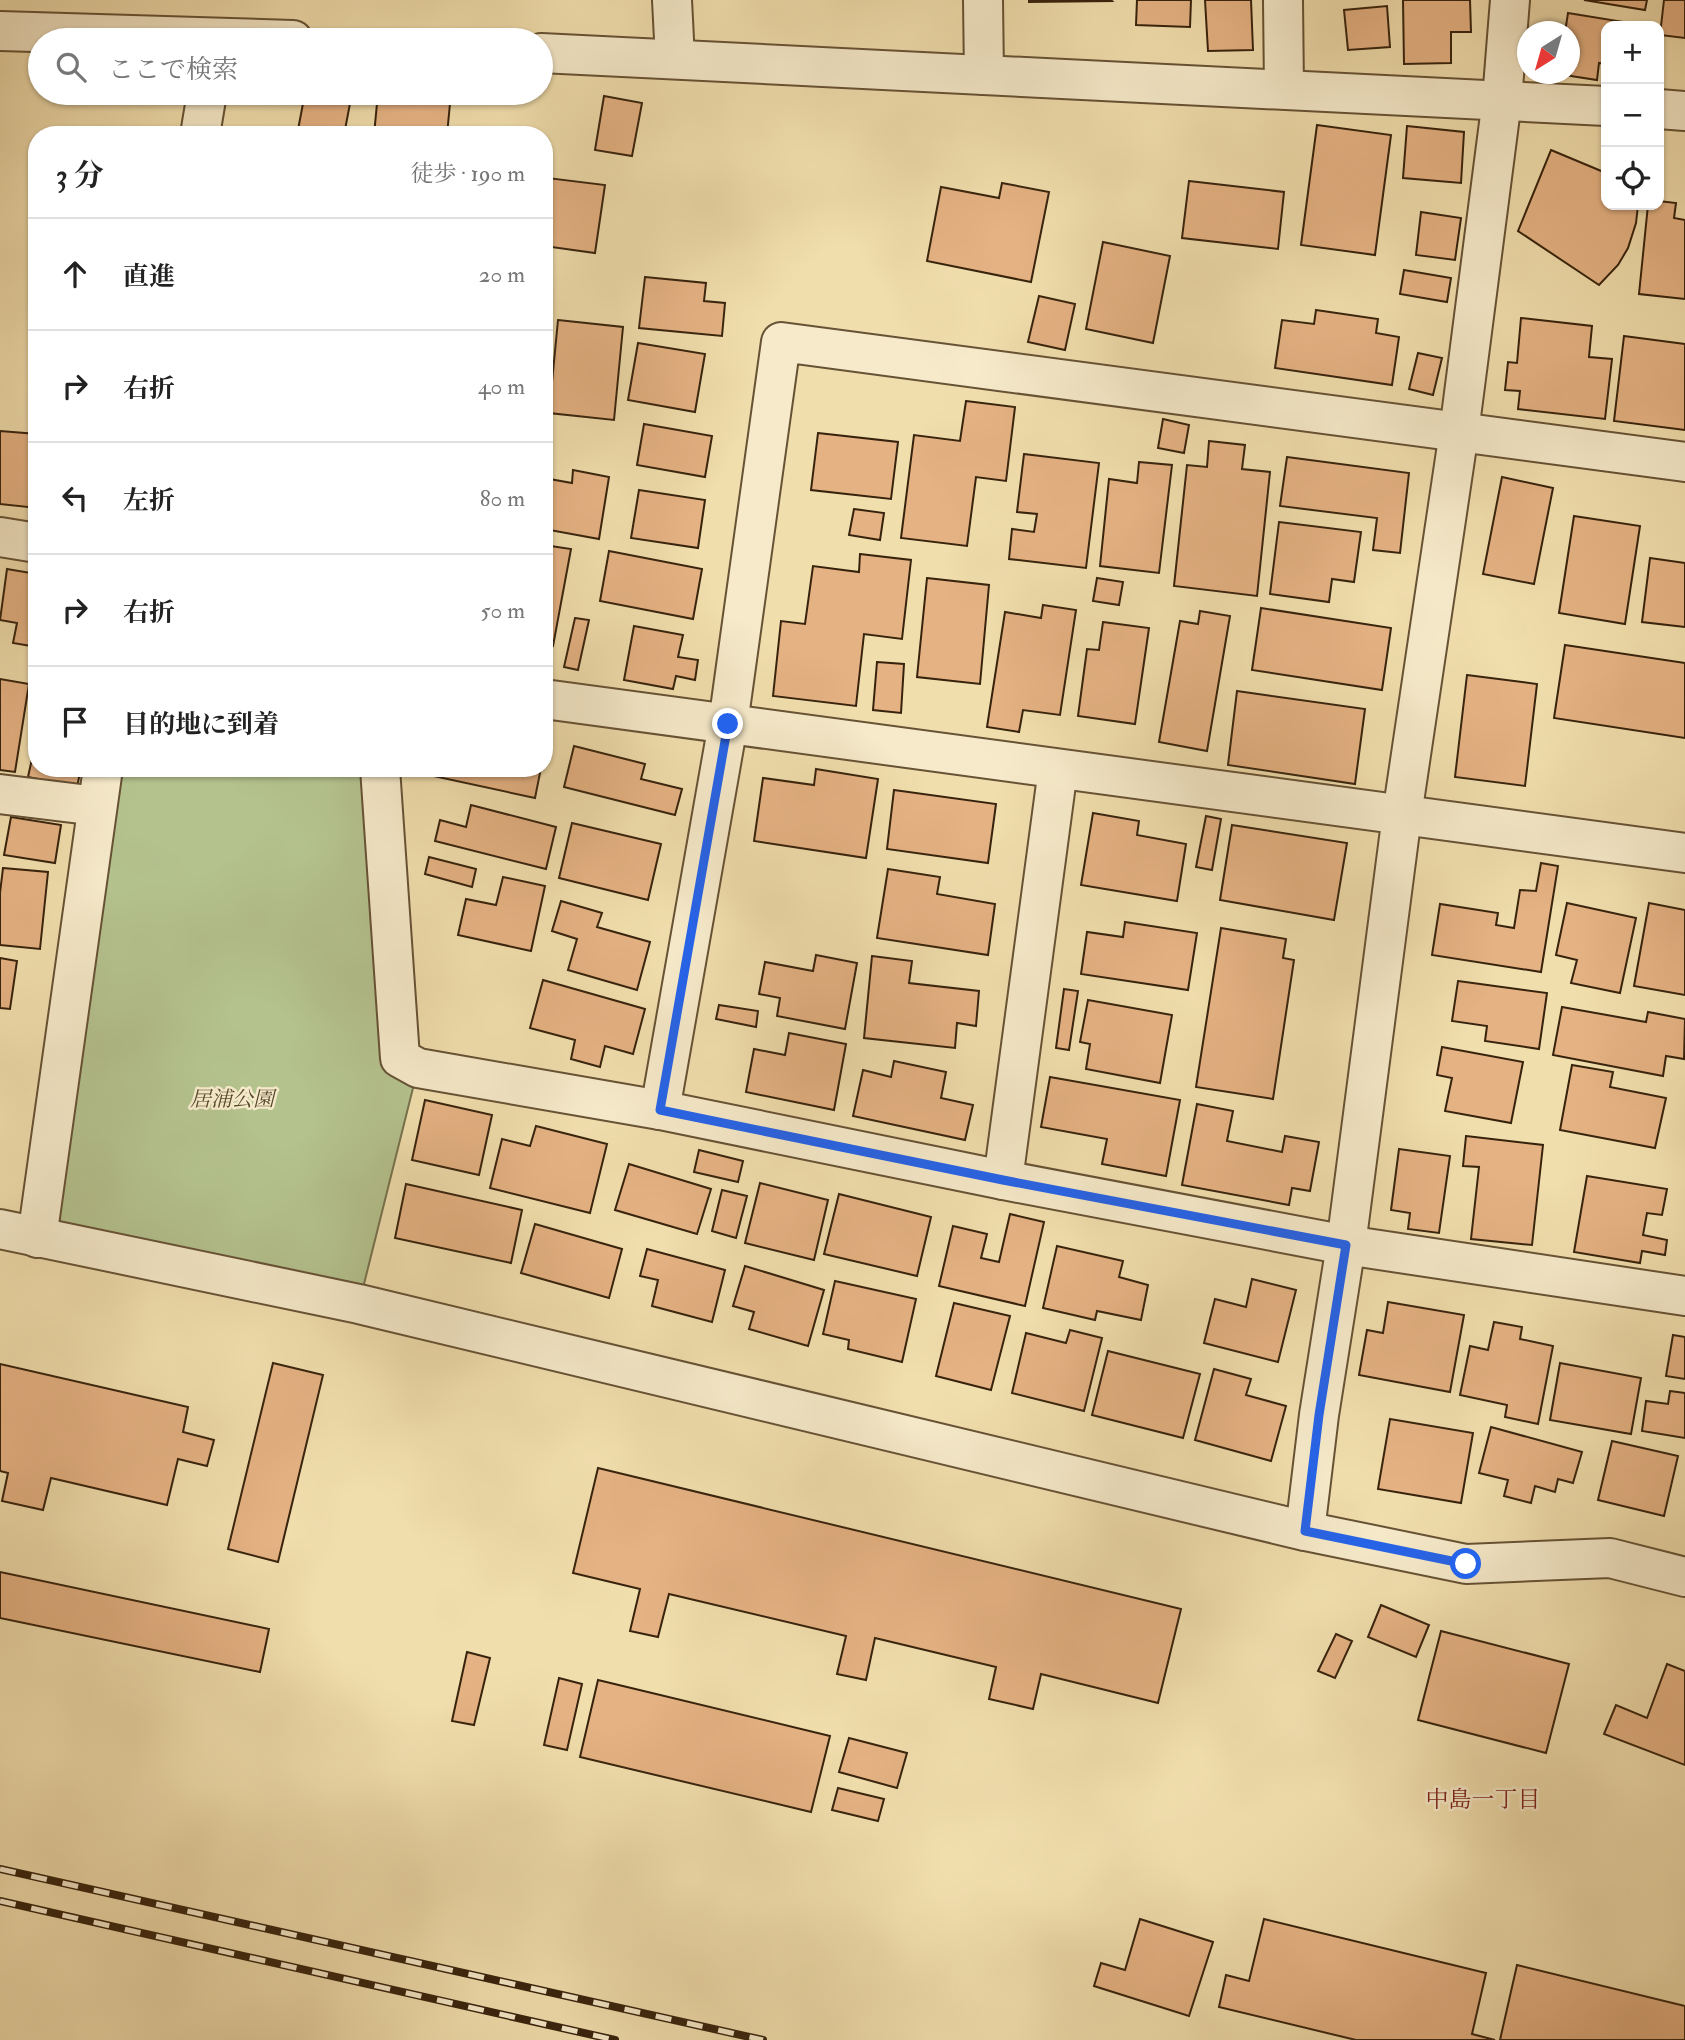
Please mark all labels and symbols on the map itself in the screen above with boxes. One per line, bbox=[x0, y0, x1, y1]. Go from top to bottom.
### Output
north arrow bbox=[1517, 21, 1580, 84]
route end bbox=[712, 708, 743, 739]
park label: 居浦公園 bbox=[190, 1086, 277, 1113]
route start bbox=[1450, 1548, 1481, 1579]
district label: 中島一丁目 bbox=[1426, 1785, 1541, 1814]

